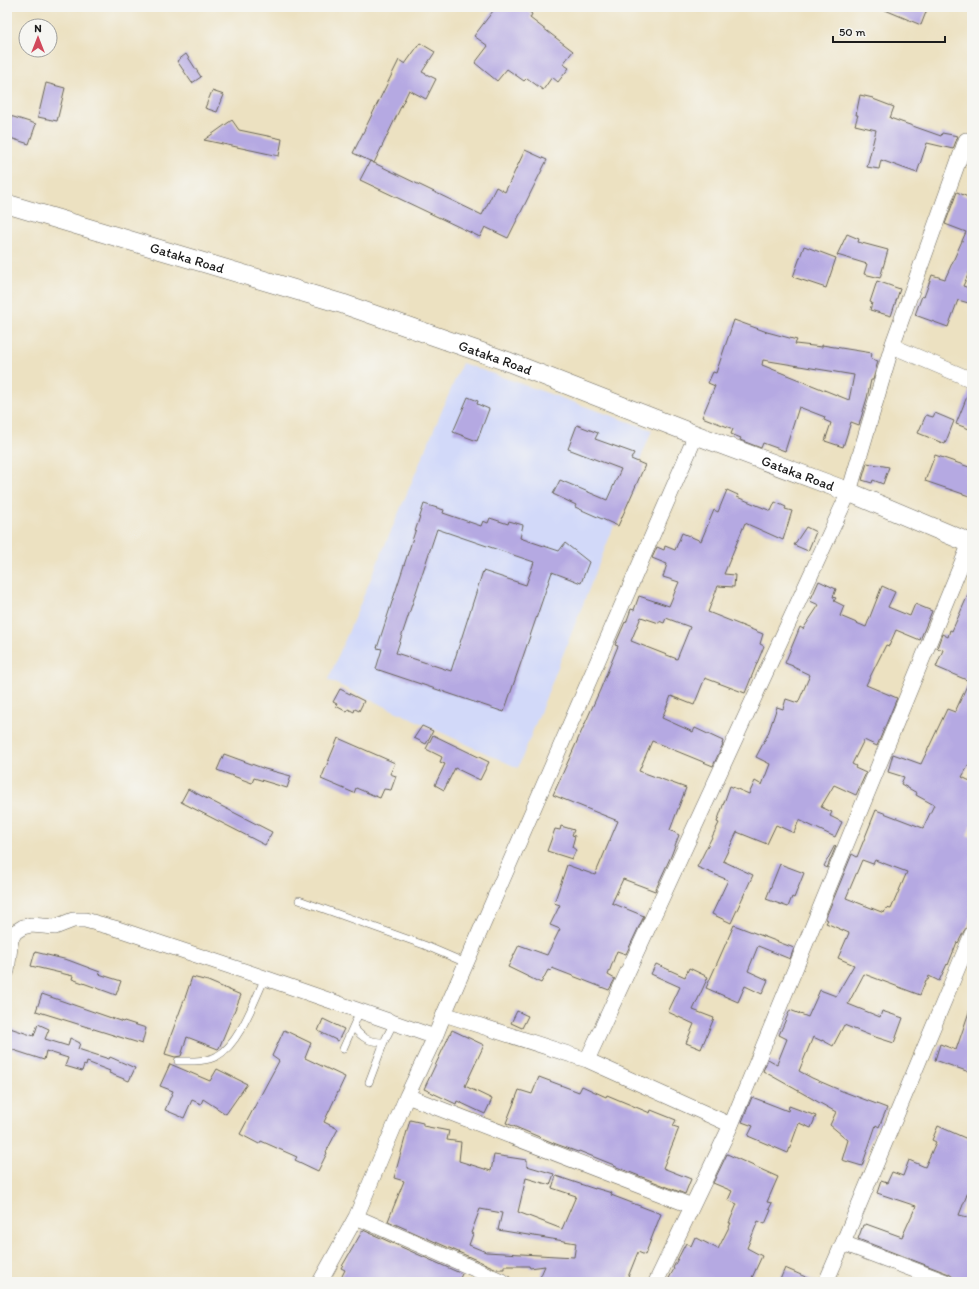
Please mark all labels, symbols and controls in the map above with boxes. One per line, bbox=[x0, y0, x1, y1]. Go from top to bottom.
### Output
north arrow bbox=[18, 18, 58, 58]
scale bar bbox=[833, 18, 945, 44]
text: N bbox=[34, 22, 42, 35]
text: 50 m bbox=[839, 25, 865, 39]
street label: Gataka Road bbox=[148, 239, 227, 277]
street label: Gataka Road bbox=[456, 337, 535, 379]
street label: Gataka Road bbox=[759, 452, 837, 494]

